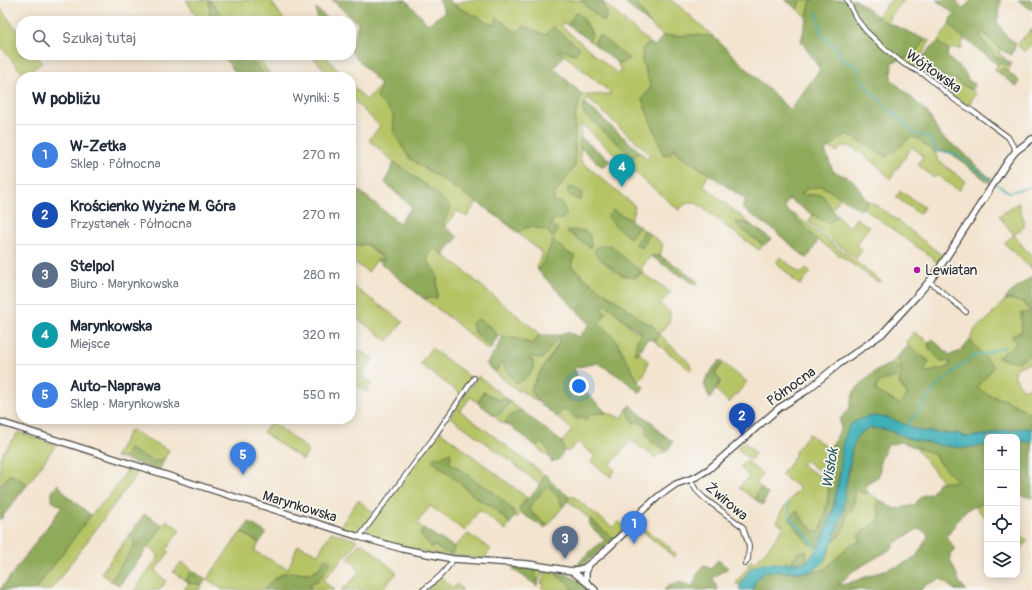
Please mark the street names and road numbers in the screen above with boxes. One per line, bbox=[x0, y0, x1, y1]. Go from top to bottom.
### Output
street label: Wójtowska bbox=[903, 46, 965, 97]
street label: Północna bbox=[764, 363, 819, 410]
street label: Żwirowa bbox=[702, 479, 751, 524]
street label: Marynkowska bbox=[261, 487, 339, 526]

